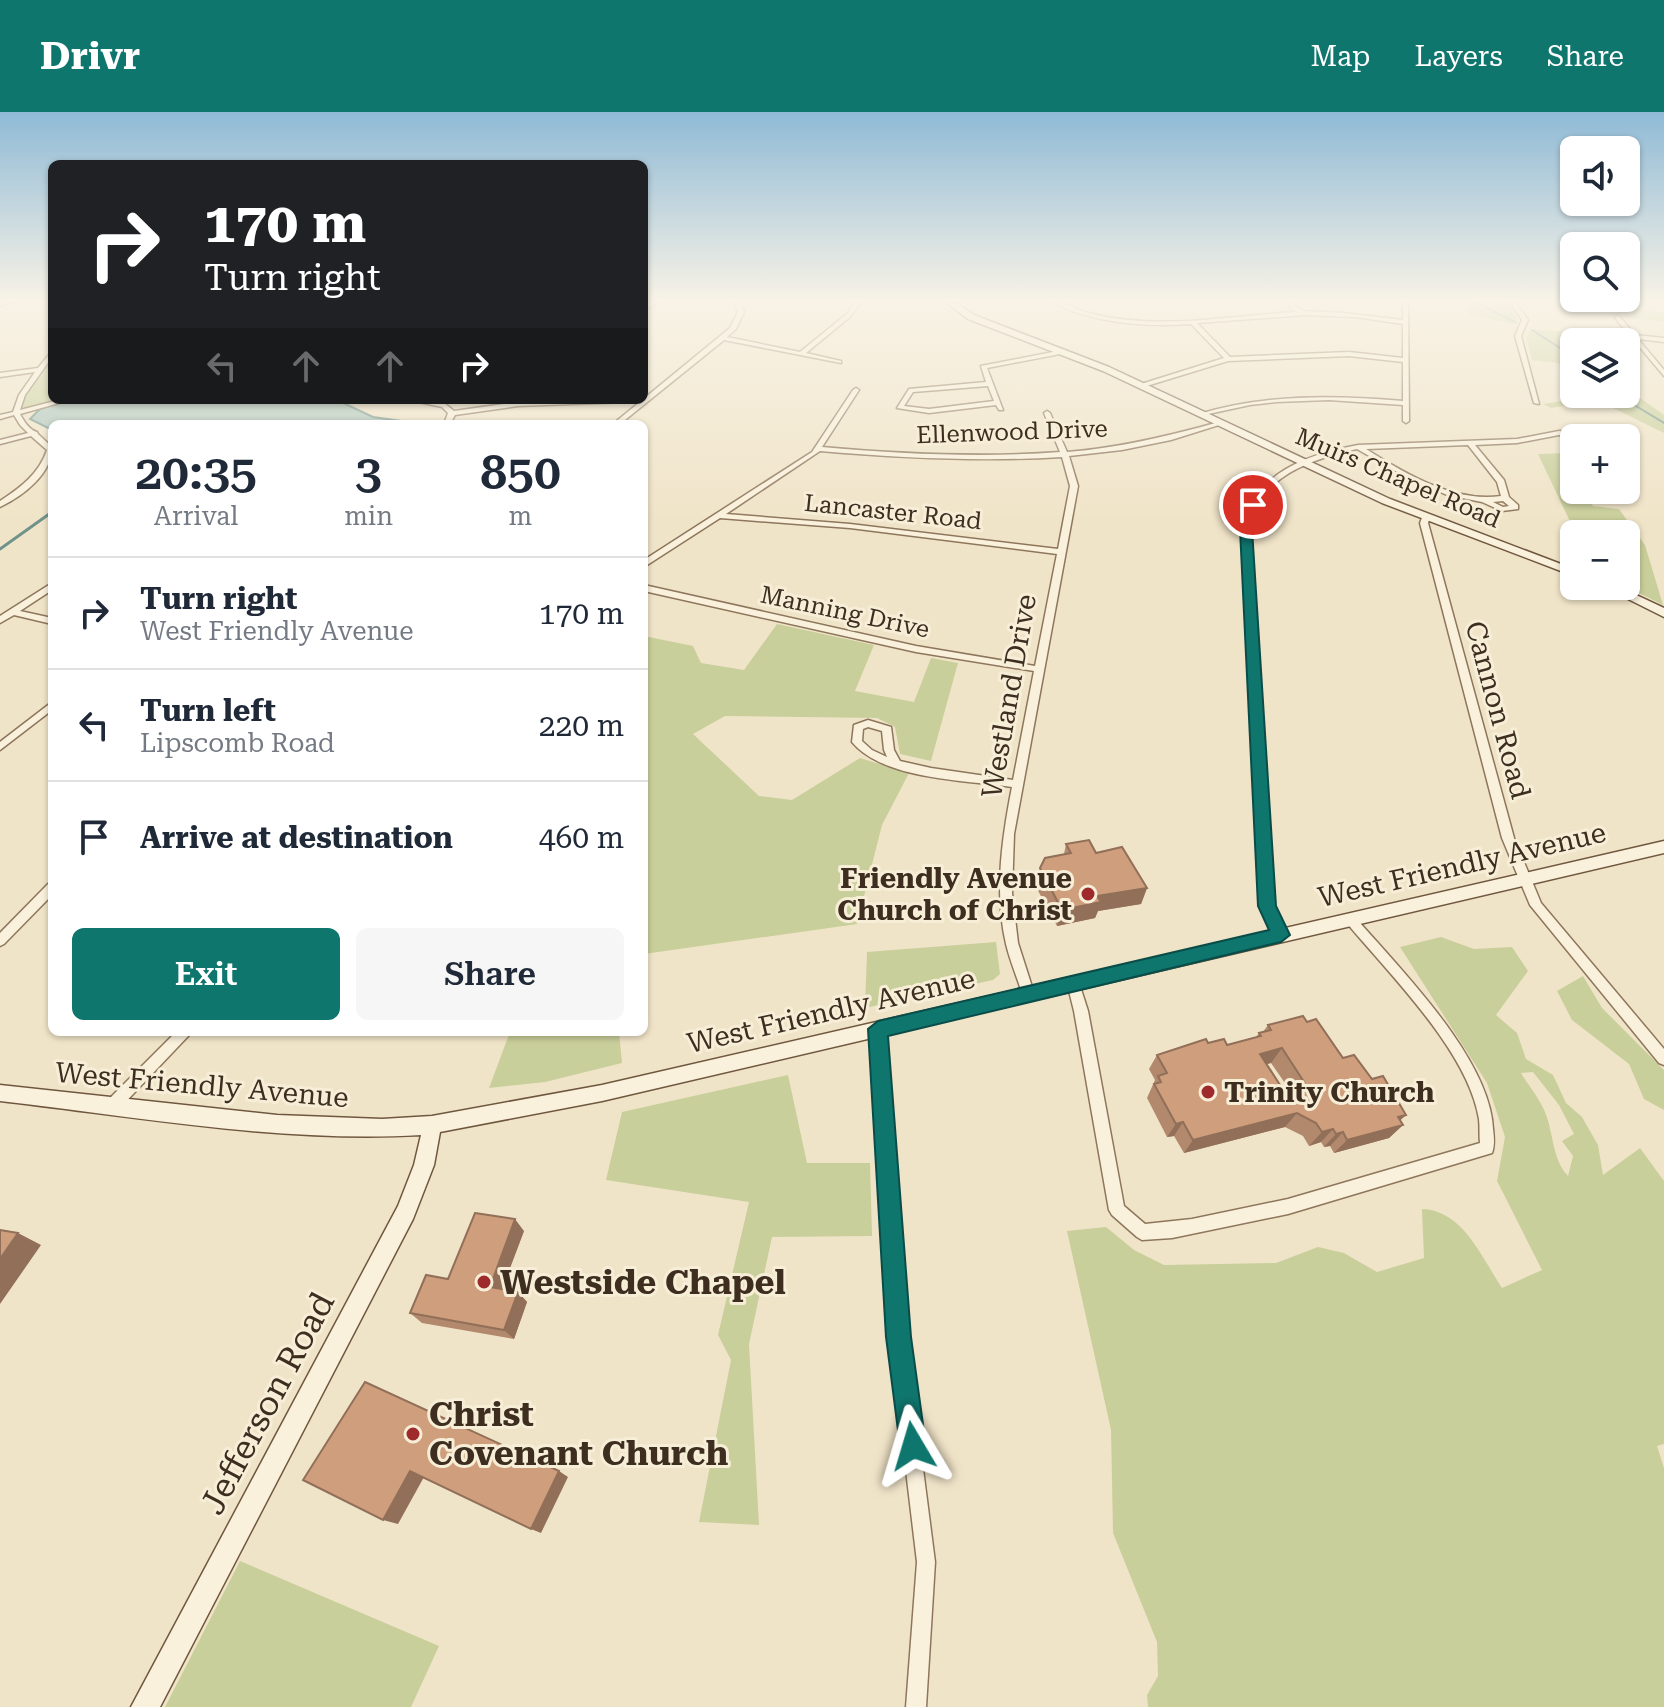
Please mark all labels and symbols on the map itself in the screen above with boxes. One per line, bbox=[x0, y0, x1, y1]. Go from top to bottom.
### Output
street label: Ellenwood Drive bbox=[916, 415, 1108, 449]
street label: Muirs Chapel Road bbox=[1291, 422, 1505, 534]
pin bbox=[1219, 471, 1287, 539]
street label: Lancaster Road bbox=[803, 489, 983, 535]
street label: Manning Drive bbox=[758, 580, 932, 644]
street label: Westland Drive bbox=[975, 592, 1043, 800]
street label: Cannon Road bbox=[1458, 618, 1538, 802]
street label: West Friendly Avenue bbox=[1315, 816, 1609, 914]
place label: Friendly Avenue Church of Christ bbox=[837, 862, 1072, 927]
marker: Friendly Avenue Church of Christ bbox=[1079, 885, 1097, 903]
street label: West Friendly Avenue bbox=[684, 962, 978, 1060]
street label: West Friendly Avenue bbox=[54, 1056, 350, 1114]
place label: Trinity Church bbox=[1224, 1076, 1435, 1109]
marker: Trinity Church bbox=[1199, 1083, 1217, 1101]
place label: Westside Chapel bbox=[500, 1262, 786, 1302]
marker: Westside Chapel bbox=[475, 1273, 493, 1291]
street label: Jefferson Road bbox=[192, 1285, 342, 1521]
place label: Christ Covenant Church bbox=[429, 1394, 729, 1473]
position arrow bbox=[871, 1404, 955, 1488]
marker: Christ Covenant Church bbox=[404, 1425, 422, 1443]

